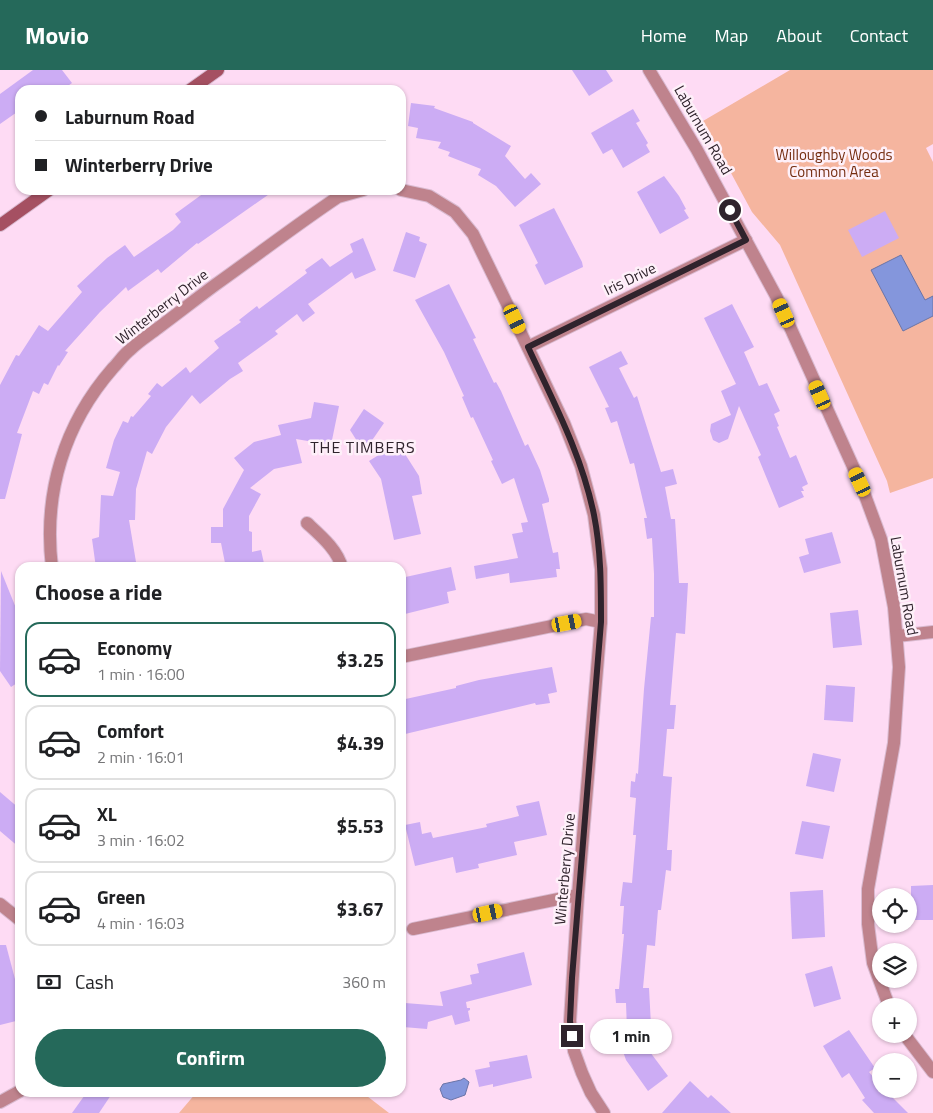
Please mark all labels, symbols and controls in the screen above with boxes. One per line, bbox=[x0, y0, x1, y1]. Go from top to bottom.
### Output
text: Movio bbox=[25, 17, 89, 53]
text: Home bbox=[641, 22, 687, 49]
text: Map bbox=[715, 22, 748, 49]
text: About bbox=[776, 22, 822, 49]
text: Contact bbox=[850, 22, 908, 49]
street label: Laburnum Road bbox=[668, 81, 738, 179]
text: Laburnum Road bbox=[65, 102, 195, 131]
park label: Willoughby Woods Common Area bbox=[775, 143, 893, 183]
text: Winterberry Drive bbox=[65, 150, 213, 179]
route start bbox=[719, 199, 741, 221]
street label: Iris Drive bbox=[600, 256, 660, 301]
street label: Winterberry Drive bbox=[111, 263, 213, 350]
car bbox=[771, 296, 796, 330]
car bbox=[501, 302, 528, 336]
car bbox=[807, 378, 832, 412]
district label: THE TIMBERS bbox=[310, 435, 416, 459]
car bbox=[846, 465, 873, 499]
street label: Laburnum Road bbox=[884, 535, 925, 637]
text: Choose a ride bbox=[35, 575, 162, 609]
car bbox=[550, 613, 583, 633]
text: Economy bbox=[97, 633, 172, 662]
icon: car bbox=[37, 637, 82, 682]
text: $3.25 bbox=[337, 645, 384, 674]
text: 1 min · 16:00 bbox=[97, 662, 185, 686]
text: Comfort bbox=[97, 716, 164, 745]
icon: car bbox=[37, 720, 82, 765]
text: $4.39 bbox=[337, 728, 384, 757]
text: 2 min · 16:01 bbox=[97, 745, 185, 769]
text: XL bbox=[97, 799, 117, 828]
icon: car bbox=[37, 803, 82, 848]
text: $5.53 bbox=[337, 811, 384, 840]
street label: Winterberry Drive bbox=[548, 812, 581, 926]
text: 3 min · 16:02 bbox=[97, 828, 185, 852]
text: Green bbox=[97, 882, 146, 911]
icon: car bbox=[37, 886, 82, 931]
map controls bbox=[872, 888, 917, 1098]
button: locate bbox=[872, 888, 917, 933]
text: $3.67 bbox=[337, 894, 384, 923]
car bbox=[471, 903, 504, 923]
text: 4 min · 16:03 bbox=[97, 911, 185, 935]
button: layers bbox=[872, 943, 917, 988]
text: Cash bbox=[75, 967, 114, 996]
icon: cash bbox=[35, 968, 63, 996]
text: 360 m bbox=[342, 970, 386, 994]
button: + bbox=[872, 998, 917, 1043]
callout: 1 min bbox=[590, 1018, 672, 1054]
text: 1 min bbox=[612, 1024, 650, 1048]
route end bbox=[561, 1025, 583, 1047]
button: Confirm bbox=[35, 1029, 386, 1087]
button: − bbox=[872, 1053, 917, 1098]

